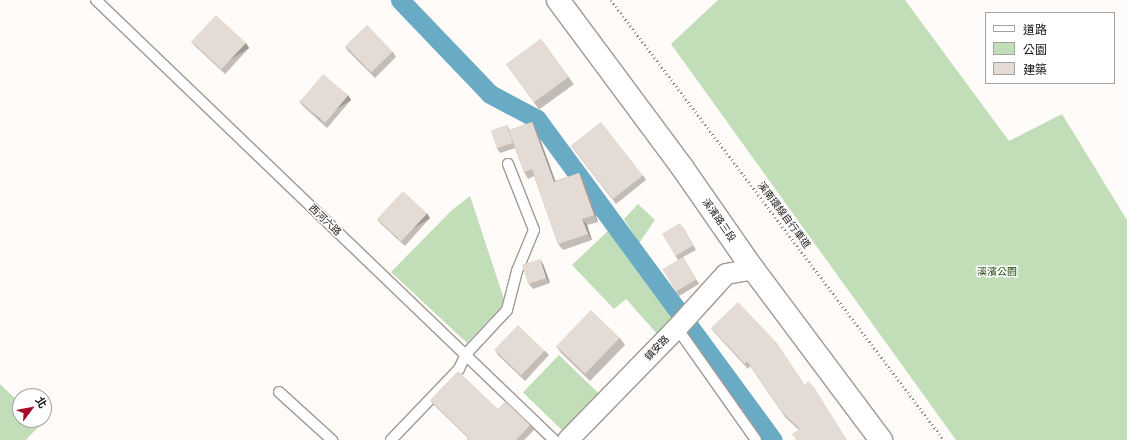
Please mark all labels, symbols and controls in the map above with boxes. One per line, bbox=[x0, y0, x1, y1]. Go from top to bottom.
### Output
legend bbox=[985, 12, 1115, 84]
text: 道路 bbox=[1023, 22, 1047, 37]
text: 公園 bbox=[1023, 42, 1047, 57]
text: 建築 bbox=[1023, 62, 1047, 77]
street label: 溪南環線自行車道 bbox=[755, 179, 813, 251]
street label: 溪濱路三段 bbox=[700, 196, 738, 244]
street label: 西河六路 bbox=[306, 202, 344, 238]
park label: 溪濱公園 bbox=[977, 266, 1017, 278]
street label: 鎮安路 bbox=[642, 333, 672, 363]
north arrow bbox=[12, 388, 52, 428]
text: 北 bbox=[33, 394, 50, 410]

